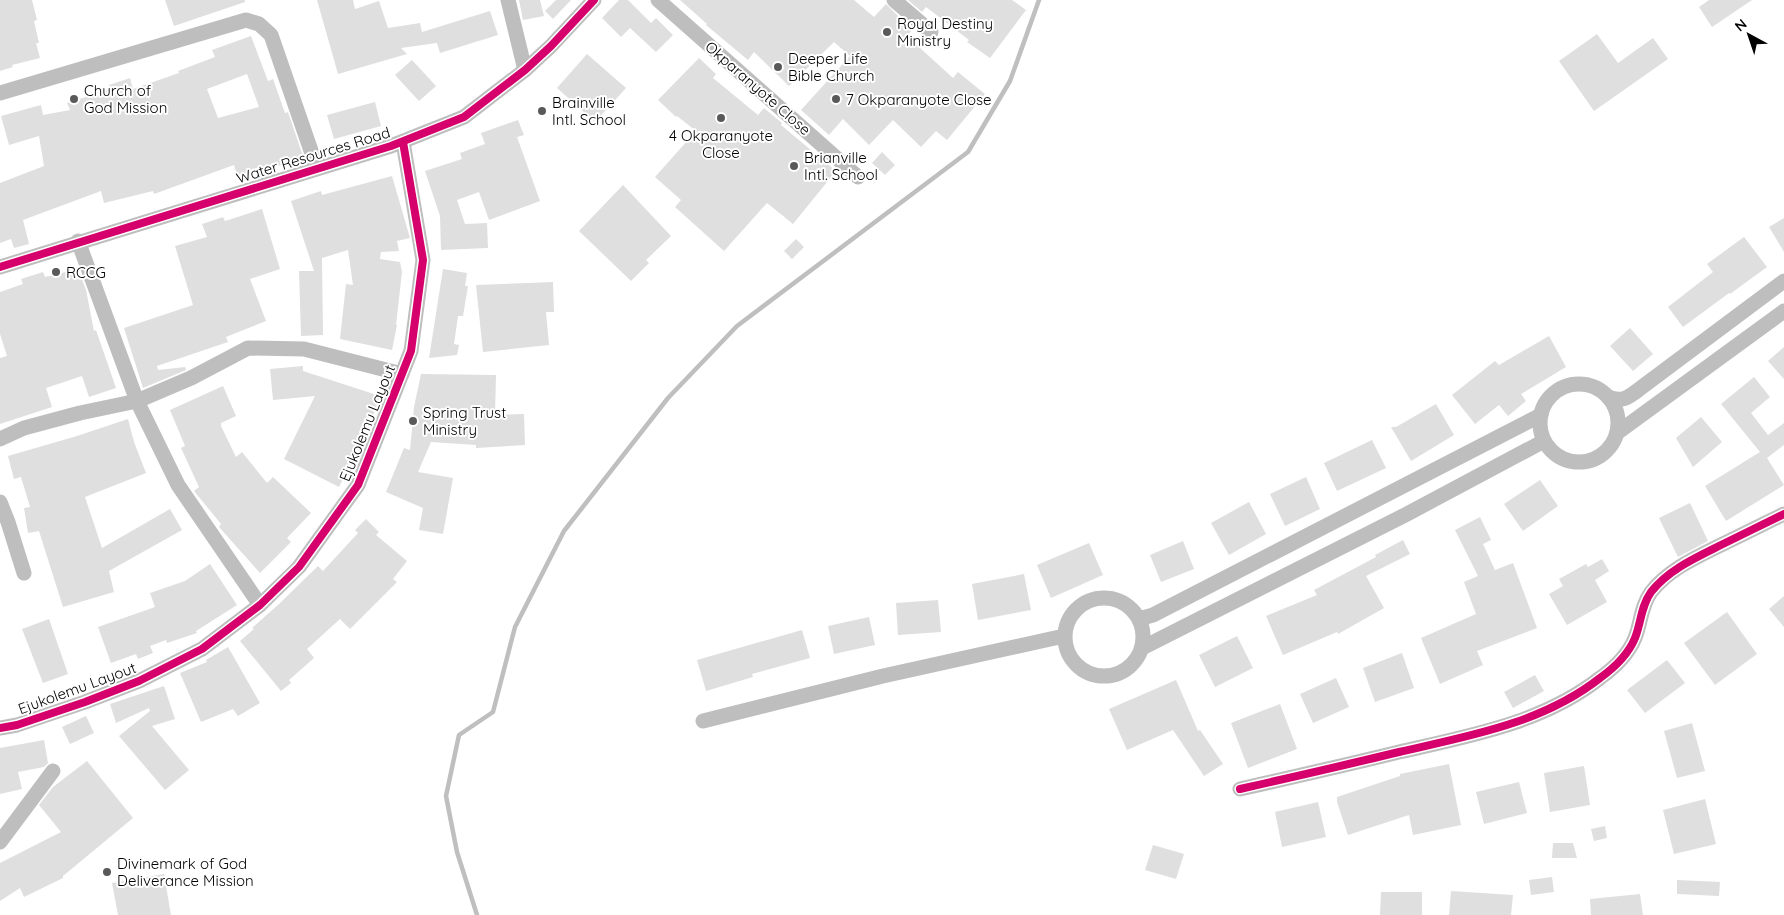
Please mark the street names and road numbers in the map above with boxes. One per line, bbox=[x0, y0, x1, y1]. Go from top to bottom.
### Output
street label: Okparanyote Close bbox=[701, 37, 815, 139]
street label: Water Resources Road bbox=[234, 123, 392, 187]
street label: Ejukolemu Layout bbox=[335, 362, 399, 484]
street label: Ejukolemu Layout bbox=[15, 658, 139, 718]

